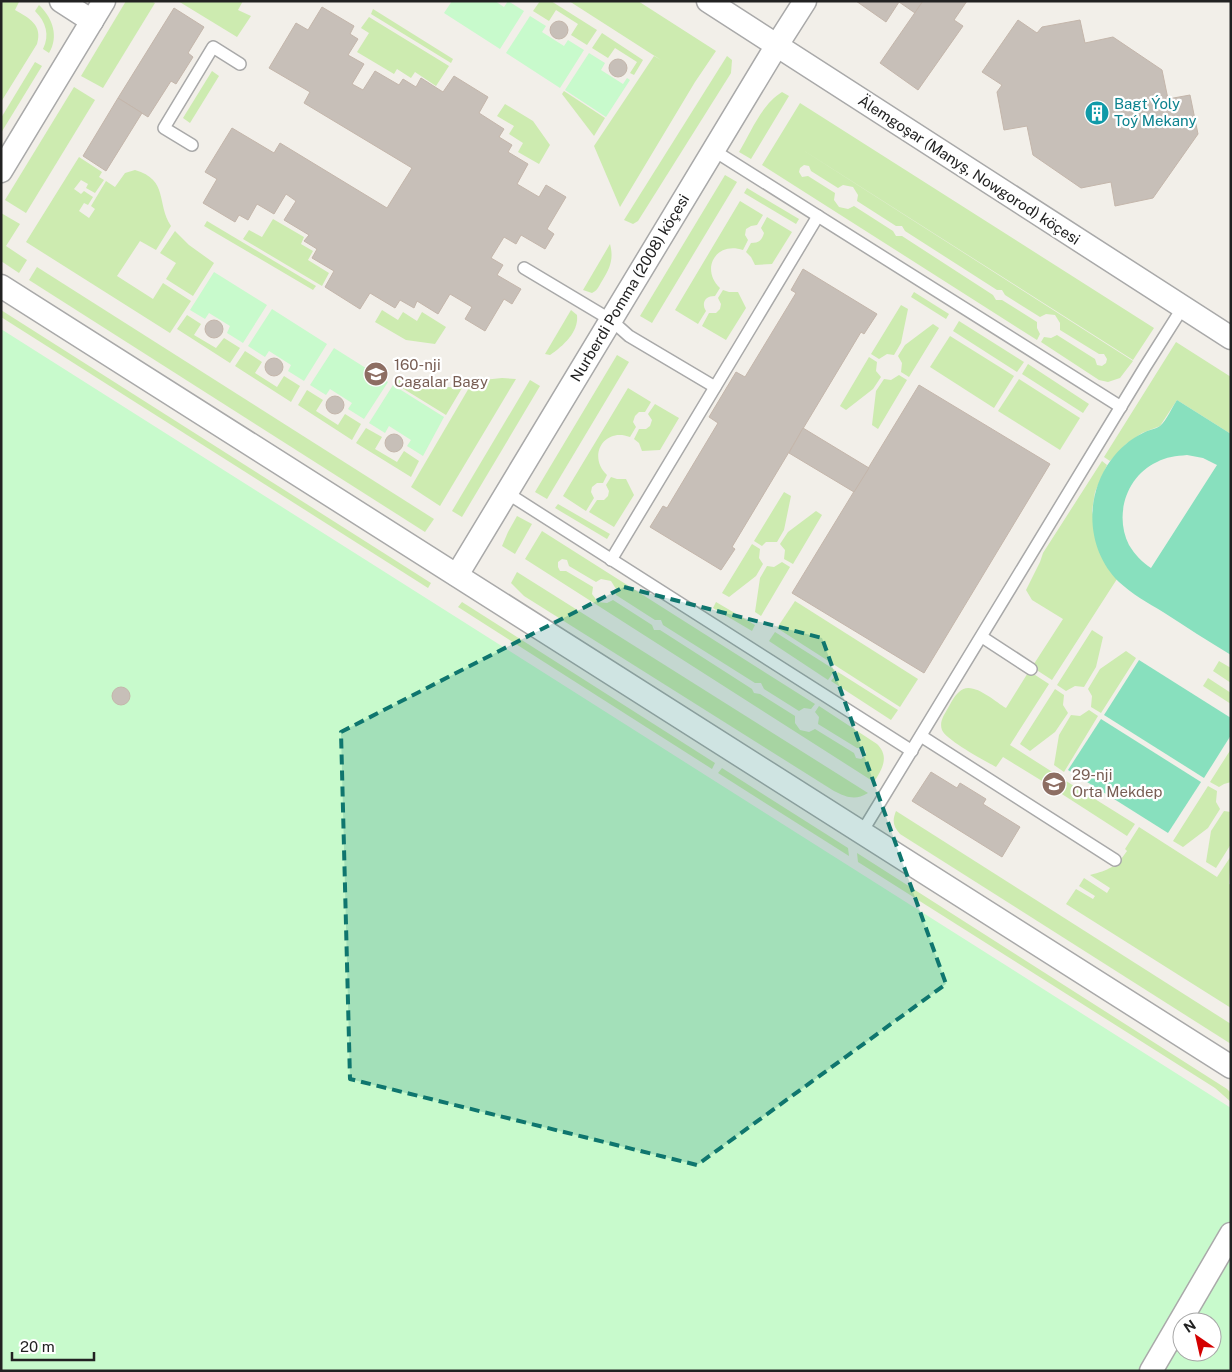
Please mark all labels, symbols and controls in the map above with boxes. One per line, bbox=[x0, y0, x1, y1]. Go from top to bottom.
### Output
street label: Älemgoşar (Manyş, Nowgorod) köçesi bbox=[855, 91, 1084, 248]
place label: Bagt Ýoly Toý Mekany bbox=[1114, 95, 1196, 129]
building icon: Bagt Ýoly Toý Mekany bbox=[1084, 100, 1110, 126]
street label: Nurberdi Pomma (2008) köçesi bbox=[567, 191, 692, 384]
place label: 160-nji Cagalar Bagy bbox=[394, 356, 488, 390]
school or university icon: 160-nji Cagalar Bagy bbox=[363, 361, 389, 387]
place label: 29-nji Orta Mekdep bbox=[1072, 766, 1162, 800]
school or university icon: 29-nji Orta Mekdep bbox=[1041, 771, 1067, 797]
north arrow bbox=[1172, 1312, 1222, 1362]
text: N bbox=[1181, 1317, 1199, 1336]
scale bar bbox=[12, 1330, 95, 1362]
text: 20 m bbox=[20, 1338, 55, 1355]

